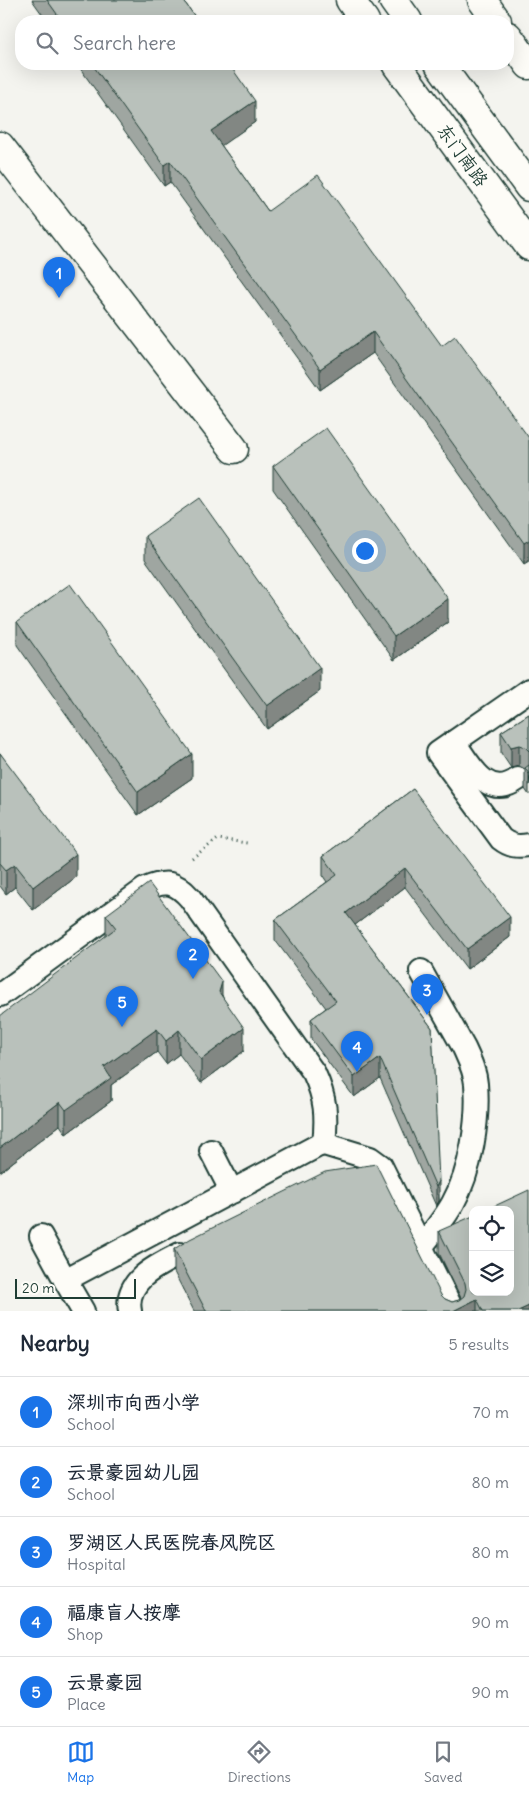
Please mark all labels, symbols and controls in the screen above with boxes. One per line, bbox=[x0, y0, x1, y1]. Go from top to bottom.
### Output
search box bbox=[15, 15, 514, 70]
icon: search bbox=[33, 29, 61, 57]
text: Search here bbox=[73, 31, 176, 55]
street label: 东门南路 bbox=[433, 119, 493, 191]
pin: 1 bbox=[43, 257, 75, 298]
your location bbox=[352, 538, 378, 564]
pin: 2 bbox=[177, 938, 209, 979]
pin: 3 bbox=[411, 974, 443, 1015]
pin: 5 bbox=[106, 986, 138, 1027]
pin: 4 bbox=[341, 1031, 373, 1072]
map controls bbox=[469, 1206, 514, 1296]
button: locate bbox=[469, 1206, 514, 1251]
button: layers bbox=[469, 1251, 514, 1296]
scale bar bbox=[15, 1276, 136, 1299]
text: 20 m bbox=[22, 1279, 55, 1297]
text: Nearby bbox=[20, 1330, 90, 1357]
text: 5 results bbox=[448, 1334, 509, 1354]
text: 深圳市向西小学 bbox=[67, 1390, 200, 1414]
text: 1 bbox=[33, 1402, 39, 1422]
text: 70 m bbox=[473, 1402, 509, 1422]
text: School bbox=[67, 1414, 115, 1434]
text: 云景豪园幼儿园 bbox=[67, 1460, 200, 1484]
text: 2 bbox=[32, 1472, 40, 1492]
text: 80 m bbox=[471, 1472, 509, 1492]
text: School bbox=[67, 1484, 115, 1504]
text: 罗湖区人民医院春风院区 bbox=[67, 1530, 276, 1554]
text: 3 bbox=[31, 1542, 41, 1562]
text: 80 m bbox=[471, 1542, 509, 1562]
text: Hospital bbox=[67, 1554, 126, 1574]
text: 福康盲人按摩 bbox=[67, 1600, 181, 1624]
text: 4 bbox=[31, 1612, 41, 1632]
text: 90 m bbox=[471, 1612, 509, 1632]
text: Shop bbox=[67, 1624, 103, 1644]
text: 云景豪园 bbox=[67, 1670, 143, 1694]
text: 5 bbox=[31, 1682, 41, 1702]
text: 90 m bbox=[471, 1682, 509, 1702]
text: Place bbox=[67, 1694, 106, 1714]
tab: Map bbox=[67, 1738, 95, 1786]
tab: Directions bbox=[228, 1738, 291, 1786]
tab: Saved bbox=[424, 1738, 462, 1786]

